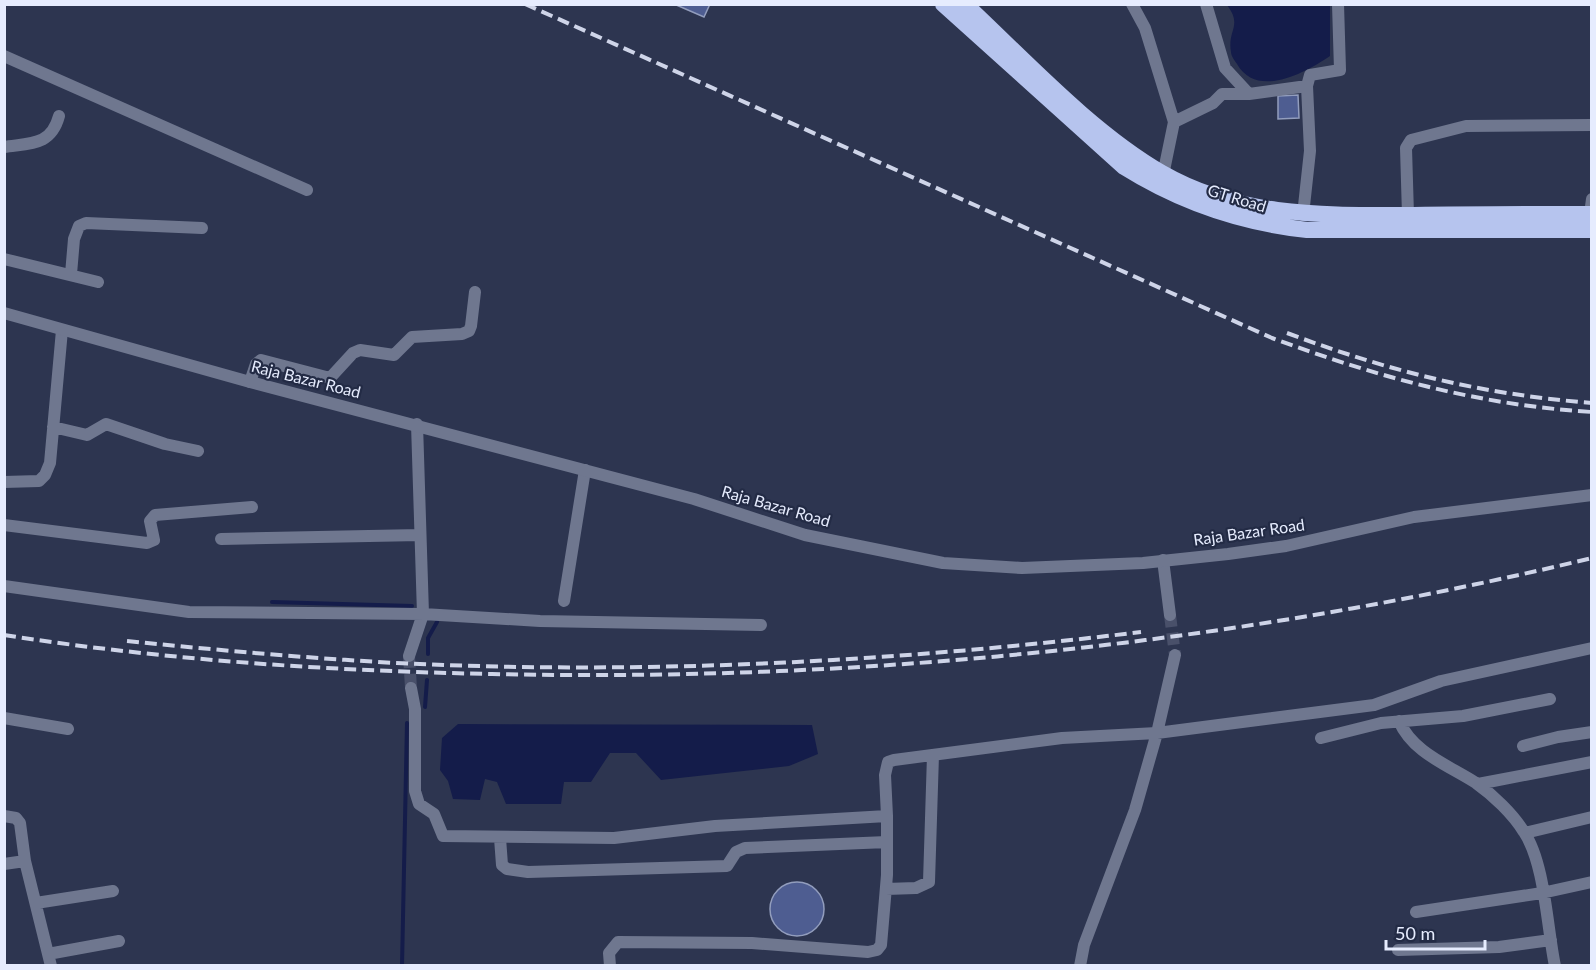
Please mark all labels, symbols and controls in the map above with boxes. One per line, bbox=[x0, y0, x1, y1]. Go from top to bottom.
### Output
street label: GT Road bbox=[1206, 180, 1269, 215]
street label: Raja Bazar Road bbox=[249, 356, 363, 401]
street label: Raja Bazar Road bbox=[720, 481, 833, 530]
street label: Raja Bazar Road bbox=[1192, 514, 1306, 549]
scale bar bbox=[1386, 913, 1485, 951]
text: 50 m bbox=[1395, 922, 1435, 944]

